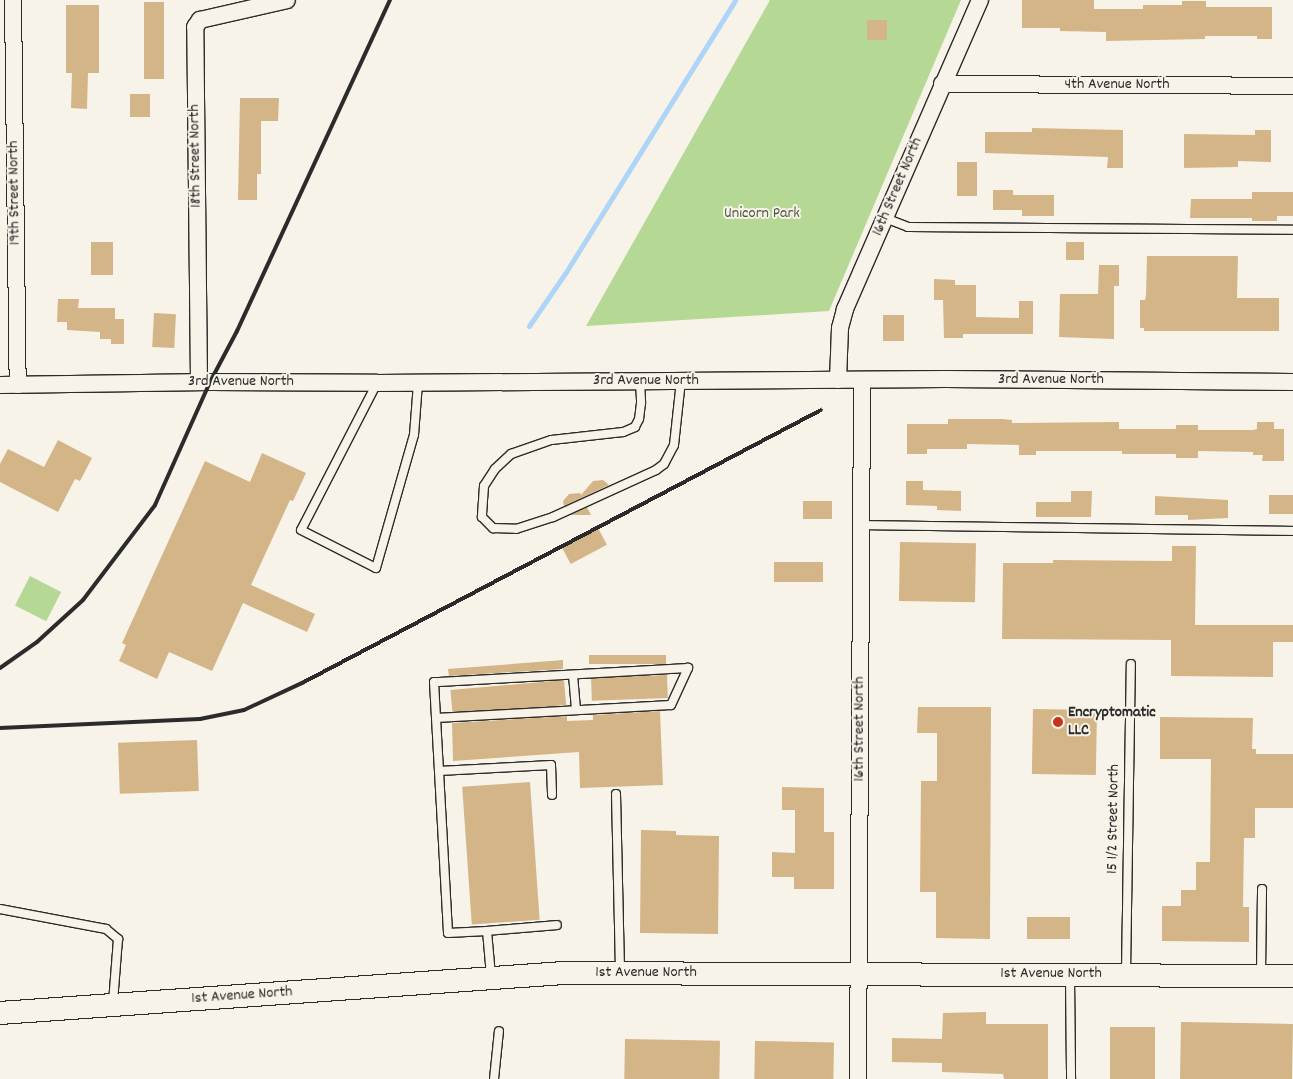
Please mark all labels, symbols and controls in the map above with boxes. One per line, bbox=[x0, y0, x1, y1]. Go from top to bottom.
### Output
street label: 4th Avenue North bbox=[1064, 75, 1170, 95]
street label: 18th Street North bbox=[185, 104, 207, 208]
street label: 16th Street North bbox=[869, 135, 927, 239]
street label: 19th Street North bbox=[4, 141, 26, 245]
park label: Unicorn Park bbox=[724, 204, 800, 224]
street label: 3rd Avenue North bbox=[998, 370, 1104, 390]
street label: 3rd Avenue North bbox=[593, 371, 699, 391]
street label: 3rd Avenue North bbox=[188, 372, 294, 392]
street label: 16th Street North bbox=[850, 677, 870, 781]
place label: Encryptomatic LLC bbox=[1068, 703, 1156, 741]
marker: Encryptomatic LLC bbox=[1052, 716, 1064, 728]
street label: 15 1/2 Street North bbox=[1103, 764, 1125, 874]
street label: 1st Avenue North bbox=[595, 963, 697, 983]
street label: 1st Avenue North bbox=[1000, 964, 1102, 984]
street label: 1st Avenue North bbox=[191, 983, 293, 1009]

